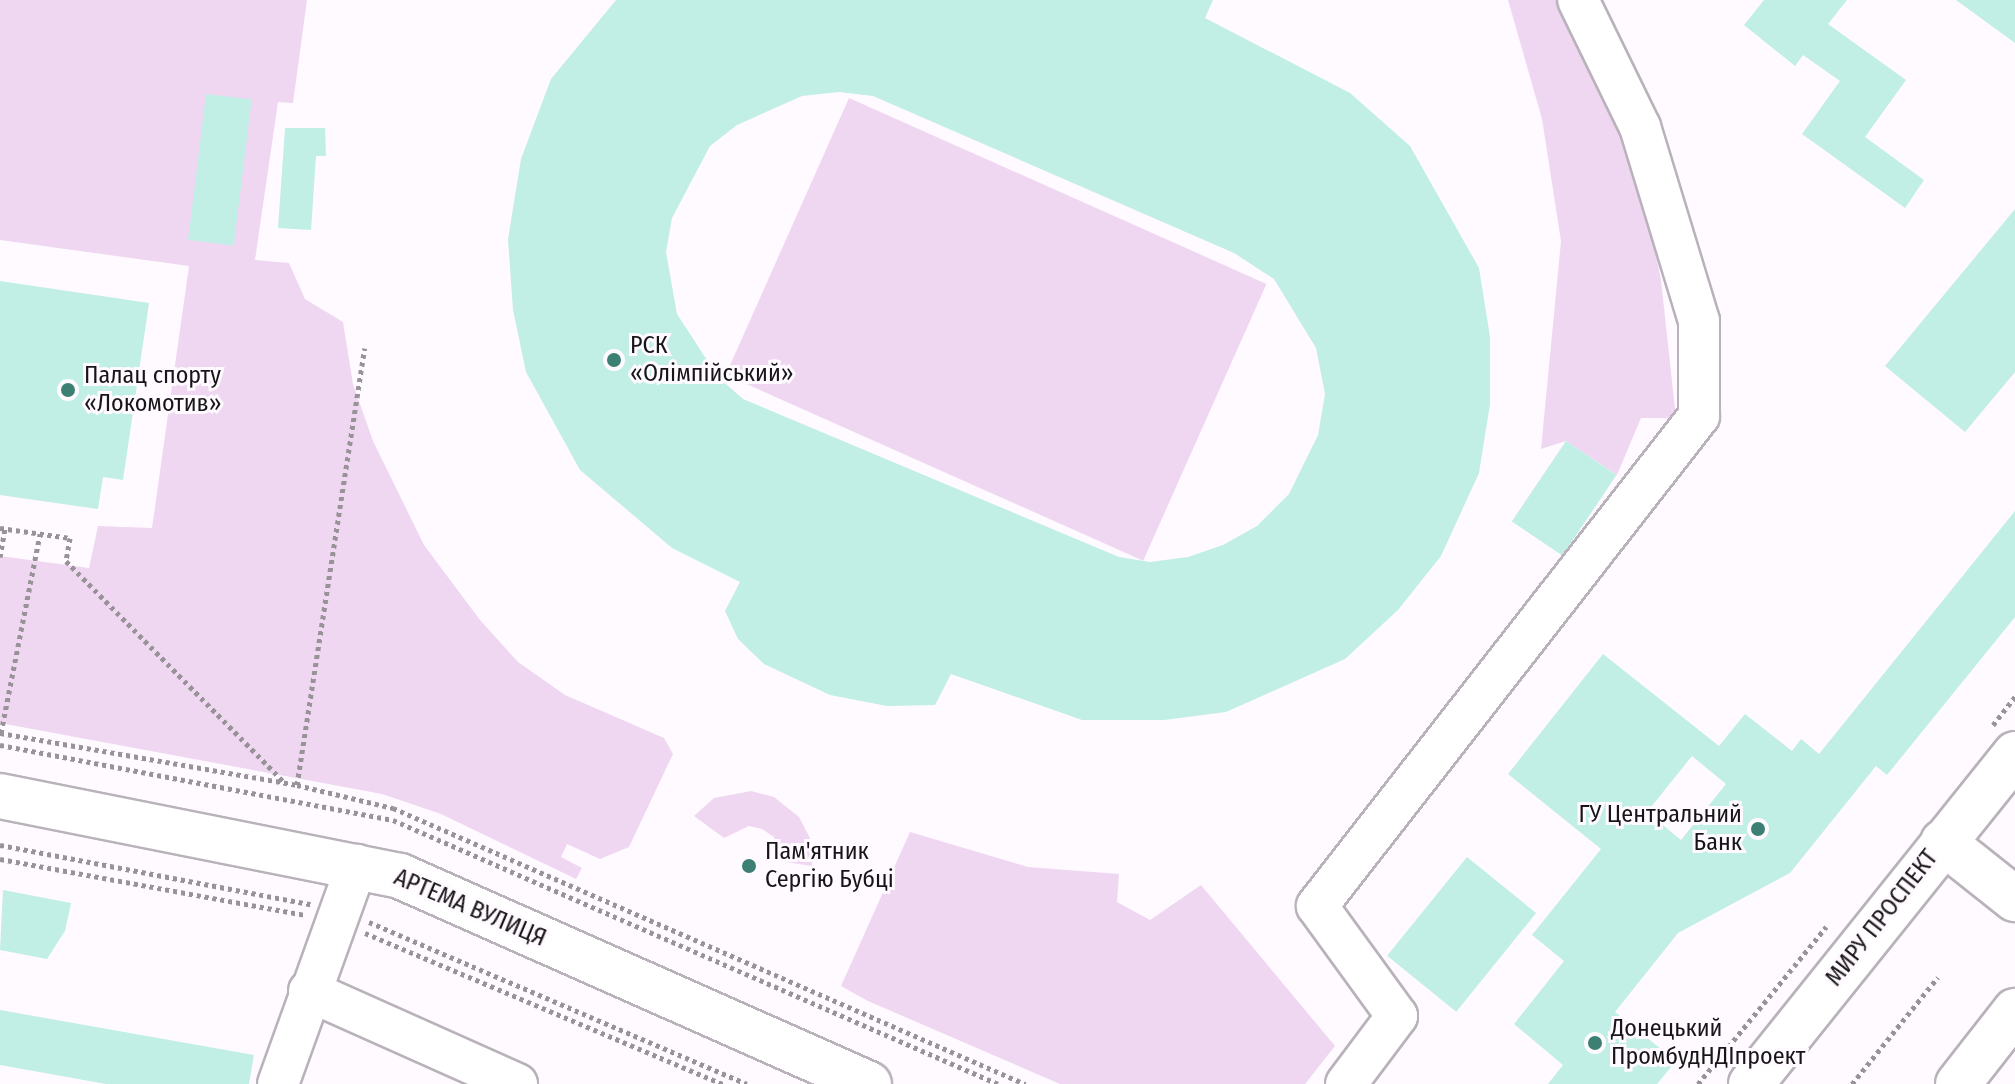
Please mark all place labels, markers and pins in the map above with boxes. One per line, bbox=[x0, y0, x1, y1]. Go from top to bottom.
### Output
place label: РСК «Олімпійський» bbox=[630, 332, 794, 388]
marker: РСК «Олімпійський» bbox=[605, 351, 623, 369]
place label: Палац спорту «Локомотив» bbox=[84, 362, 221, 418]
marker: Палац спорту «Локомотив» bbox=[59, 381, 77, 399]
place label: ГУ Центральний Банк bbox=[1578, 801, 1742, 857]
marker: ГУ Центральний Банк bbox=[1749, 820, 1767, 838]
place label: Пам'ятник Сергію Бубці bbox=[765, 838, 894, 894]
marker: Пам'ятник Сергію Бубці bbox=[740, 857, 758, 875]
place label: Донецький ПромбудНДІпроект bbox=[1611, 1015, 1805, 1071]
marker: Донецький ПромбудНДІпроект bbox=[1586, 1034, 1604, 1052]

